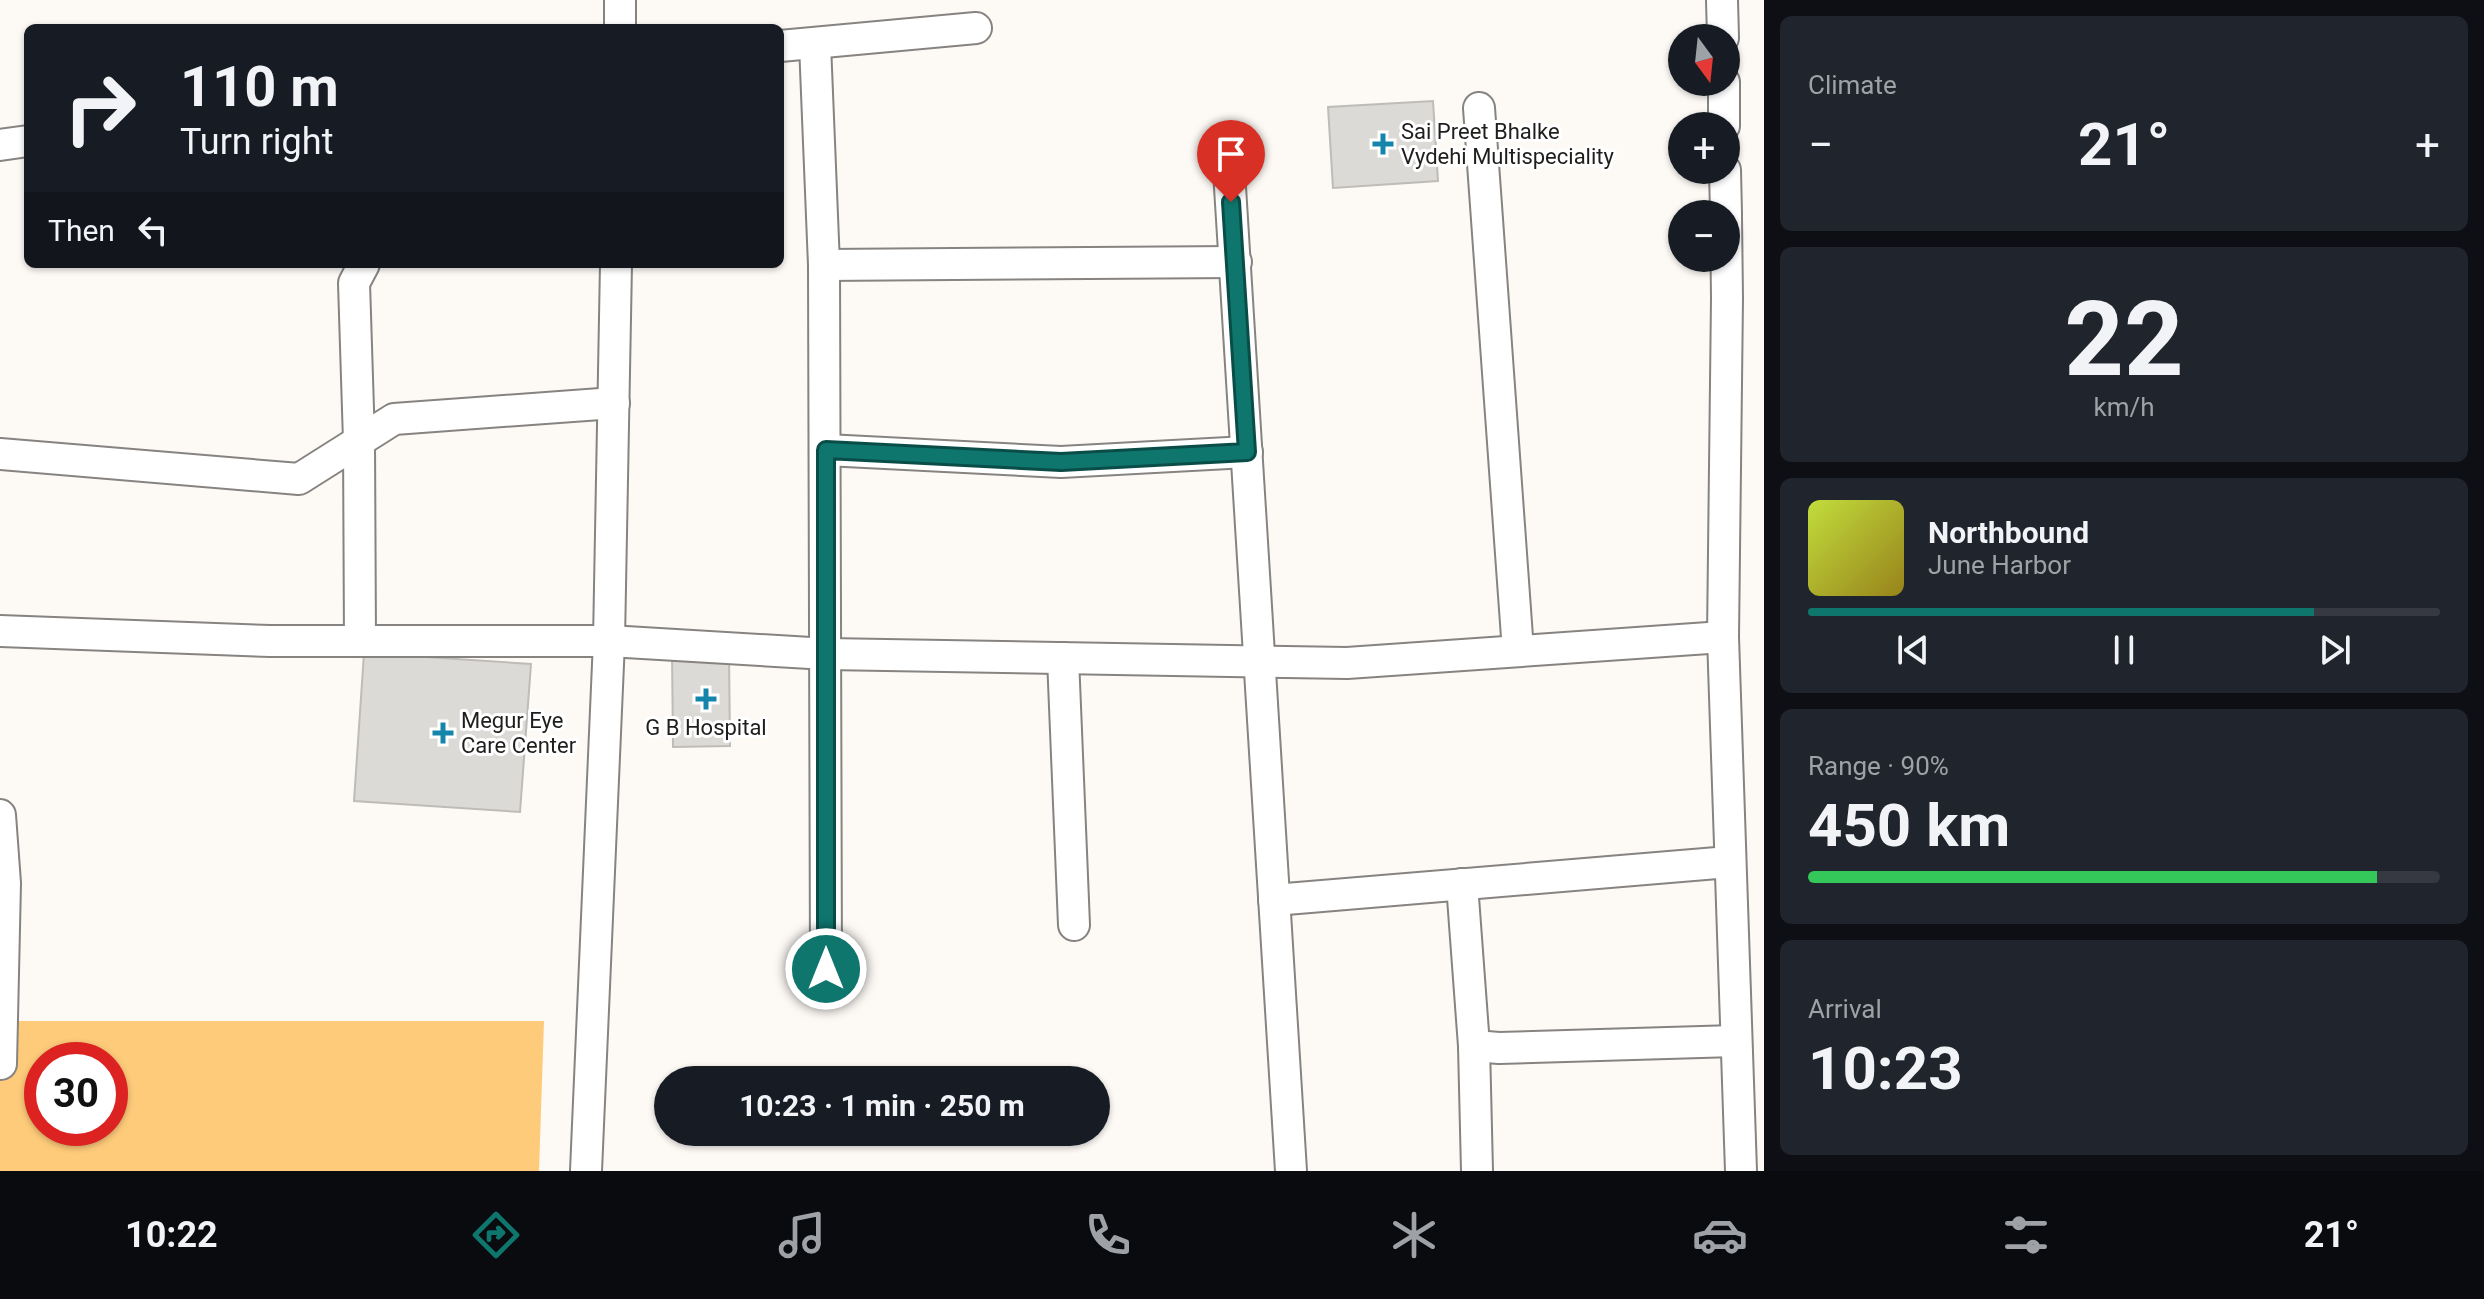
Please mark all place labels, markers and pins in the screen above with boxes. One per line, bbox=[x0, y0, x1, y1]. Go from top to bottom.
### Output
place label: Sai Preet Bhalke Vydehi Multispeciality bbox=[1401, 119, 1614, 169]
pin bbox=[1197, 120, 1265, 202]
marker: Sai Preet Bhalke Vydehi Multispeciality bbox=[1372, 133, 1394, 155]
marker: G B Hospital bbox=[695, 688, 717, 710]
place label: Megur Eye Care Center bbox=[461, 708, 577, 758]
place label: G B Hospital bbox=[645, 715, 767, 740]
marker: Megur Eye Care Center bbox=[432, 722, 454, 744]

